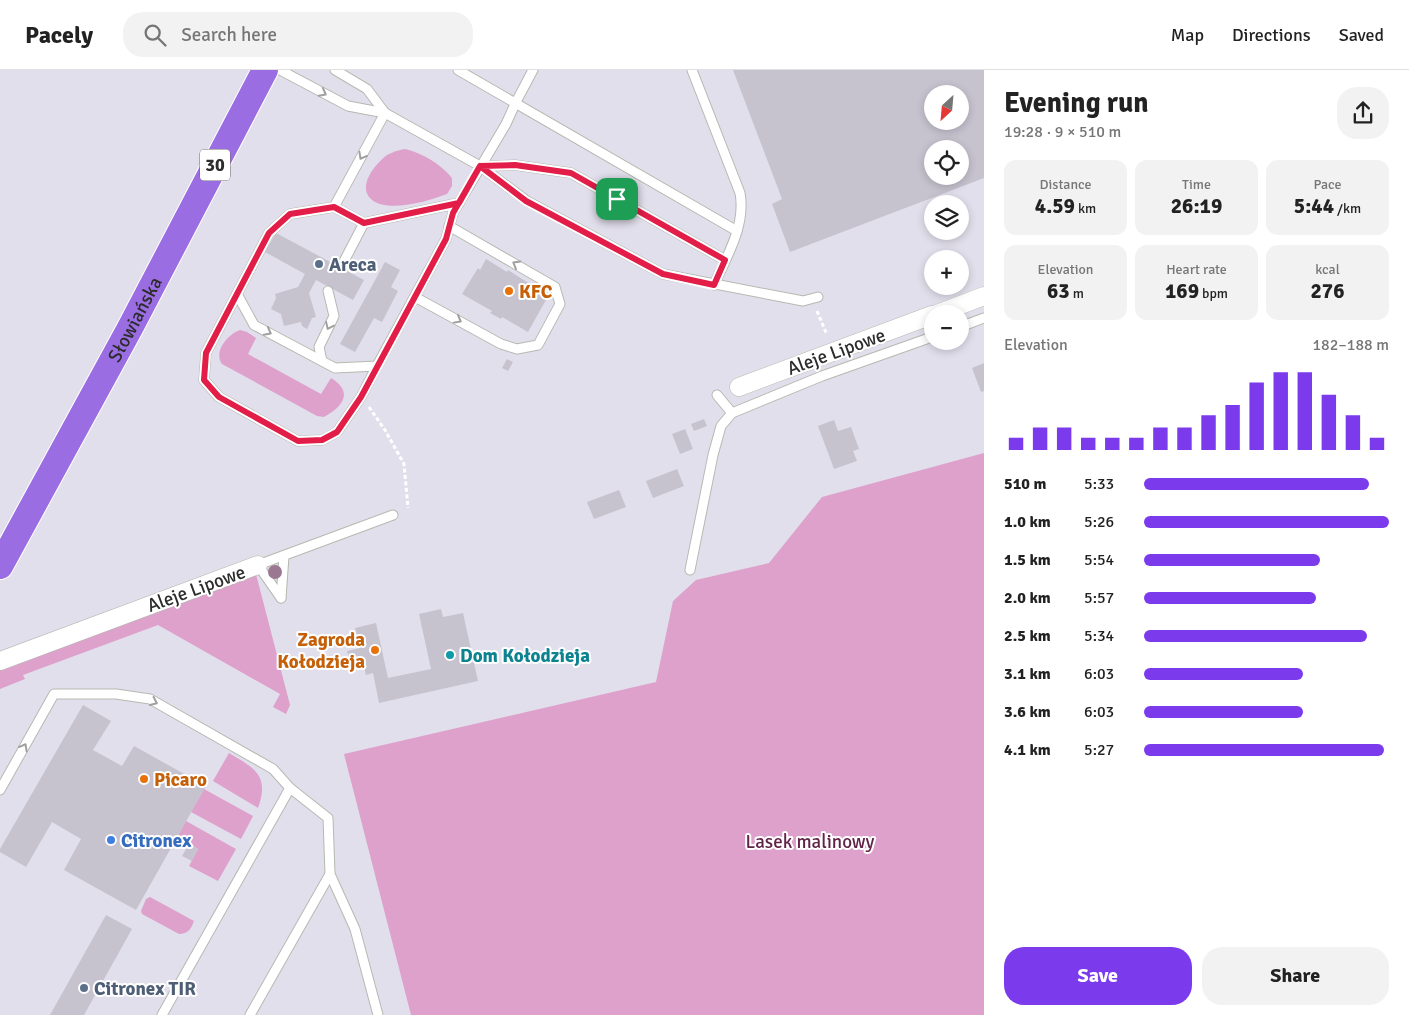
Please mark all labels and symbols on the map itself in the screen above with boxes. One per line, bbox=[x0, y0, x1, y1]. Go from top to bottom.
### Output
north arrow bbox=[924, 85, 969, 130]
one-way arrow bbox=[318, 87, 327, 97]
road number: 30 bbox=[200, 150, 230, 180]
one-way arrow bbox=[358, 151, 368, 160]
pin bbox=[596, 178, 638, 220]
place label: Areca bbox=[329, 253, 377, 277]
marker: Areca bbox=[313, 258, 325, 270]
one-way arrow bbox=[512, 261, 521, 271]
street label: Słowiańska bbox=[103, 273, 168, 367]
place label: KFC bbox=[519, 280, 553, 304]
marker: KFC bbox=[503, 285, 515, 297]
one-way arrow bbox=[452, 314, 461, 324]
one-way arrow bbox=[325, 321, 335, 330]
street label: Aleje Lipowe bbox=[784, 323, 889, 381]
one-way arrow bbox=[263, 326, 272, 336]
street label: Aleje Lipowe bbox=[144, 560, 249, 618]
place label: Zagroda Kołodzieja bbox=[277, 628, 365, 674]
marker: Zagroda Kołodzieja bbox=[369, 644, 381, 656]
place label: Dom Kołodzieja bbox=[460, 644, 590, 668]
marker: Dom Kołodzieja bbox=[444, 649, 456, 661]
one-way arrow bbox=[148, 696, 157, 706]
one-way arrow bbox=[18, 743, 28, 752]
place label: Picaro bbox=[154, 768, 207, 792]
marker: Picaro bbox=[138, 773, 150, 785]
place label: Citronex bbox=[121, 829, 192, 853]
park label: Lasek malinowy bbox=[746, 830, 875, 854]
marker: Citronex bbox=[105, 834, 117, 846]
place label: Citronex TIR bbox=[94, 977, 196, 1001]
marker: Citronex TIR bbox=[78, 982, 90, 994]

